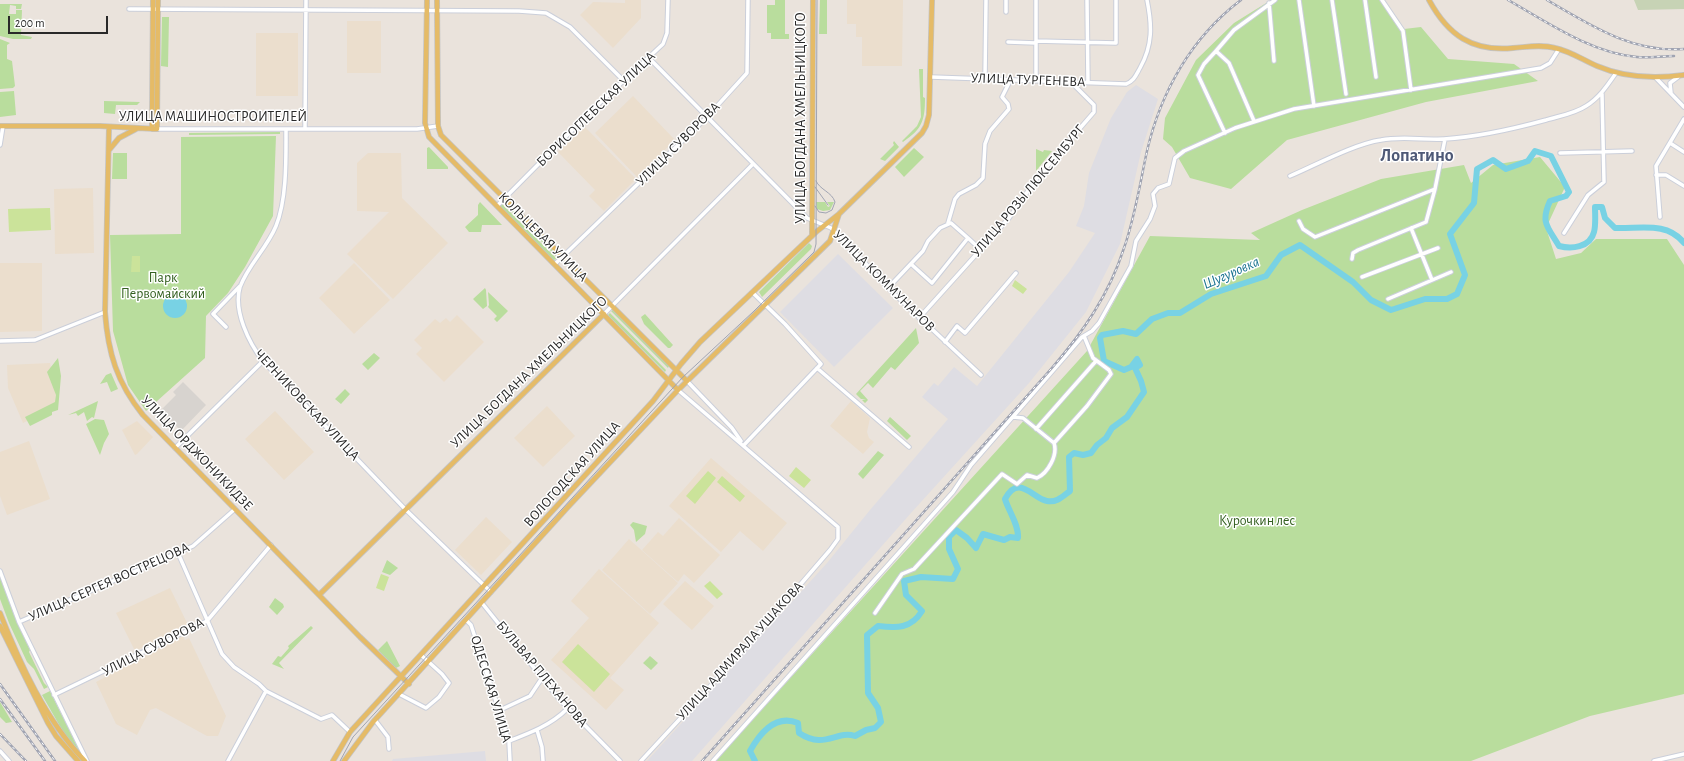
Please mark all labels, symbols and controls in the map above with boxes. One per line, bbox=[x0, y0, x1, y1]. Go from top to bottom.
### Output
scale bar bbox=[10, 8, 110, 34]
street label: УЛИЦА БОГДАНА ХМЕЛЬНИЦКОГО bbox=[793, 12, 809, 224]
text: 200 m bbox=[15, 17, 45, 29]
street label: БОРИСОГЛЕБСКАЯ УЛИЦА bbox=[533, 48, 659, 170]
street label: УЛИЦА ТУРГЕНЕВА bbox=[970, 70, 1086, 90]
street label: УЛИЦА СУВОРОВА bbox=[632, 98, 724, 190]
street label: УЛИЦА МАШИНОСТРОИТЕЛЕЙ bbox=[119, 109, 307, 125]
street label: УЛИЦА РОЗЫ ЛЮКСЕМБУРГ bbox=[968, 121, 1088, 261]
district label: Лопатино bbox=[1380, 145, 1454, 167]
street label: КОЛЬЦЕВАЯ УЛИЦА bbox=[495, 189, 591, 285]
street label: УЛИЦА КОММУНАРОВ bbox=[830, 227, 938, 335]
water label: Шугуровка bbox=[1200, 253, 1262, 293]
park label: Парк Первомайский bbox=[121, 270, 205, 302]
street label: УЛИЦА БОГДАНА ХМЕЛЬНИЦКОГО bbox=[447, 292, 611, 452]
street label: ЧЕРНИКОВСКАЯ УЛИЦА bbox=[251, 346, 363, 464]
street label: УЛИЦА ОРДЖОНИКИДЗЕ bbox=[138, 392, 256, 514]
street label: ВОЛОГОДСКАЯ УЛИЦА bbox=[520, 418, 624, 530]
park label: Курочкин лес bbox=[1219, 513, 1295, 529]
street label: УЛИЦА СЕРГЕЯ ВОСТРЕЦОВА bbox=[26, 539, 192, 625]
street label: УЛИЦА АДМИРАЛА УШАКОВА bbox=[673, 578, 807, 724]
street label: УЛИЦА СУВОРОВА bbox=[99, 614, 207, 680]
street label: БУЛЬВАР ПЛЕХАНОВА bbox=[493, 617, 591, 731]
street label: ОДЕССКАЯ УЛИЦА bbox=[467, 633, 515, 745]

